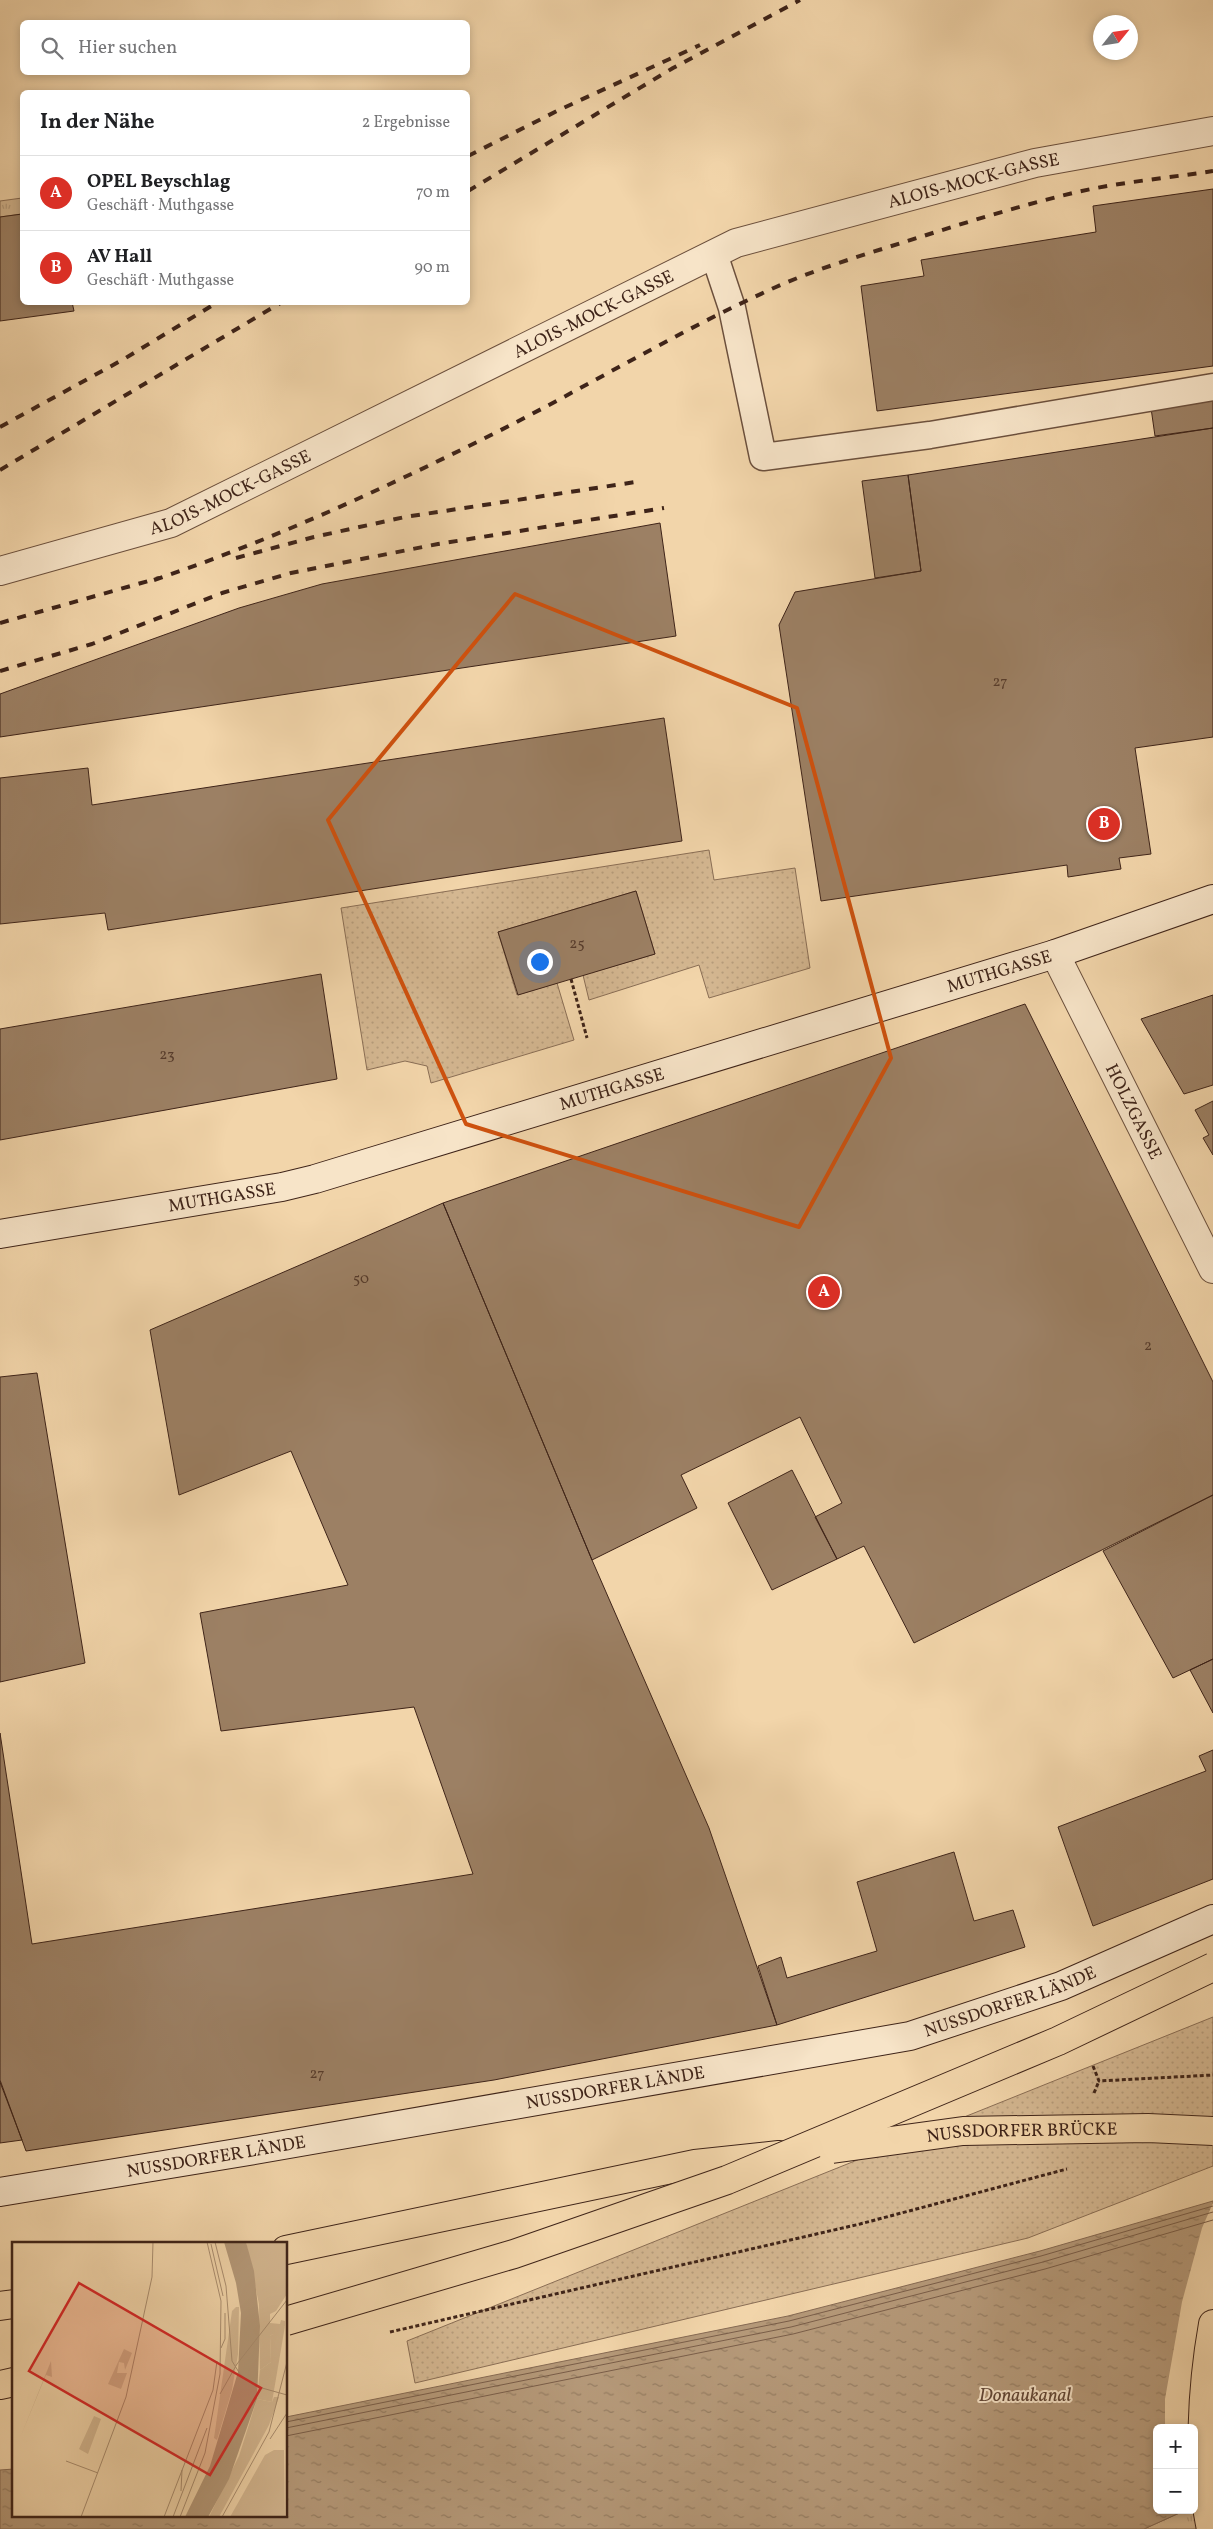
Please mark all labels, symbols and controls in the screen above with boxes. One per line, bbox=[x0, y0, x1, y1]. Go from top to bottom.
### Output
north arrow bbox=[1093, 15, 1138, 60]
search box bbox=[20, 20, 470, 75]
icon: search bbox=[38, 34, 66, 62]
text: Hier suchen bbox=[78, 35, 177, 61]
text: In der Nähe bbox=[40, 108, 155, 137]
text: 2 Ergebnisse bbox=[362, 112, 450, 134]
street label: ALOIS-MOCK-GASSE bbox=[885, 148, 1062, 216]
text: OPEL Beyschlag bbox=[87, 169, 230, 195]
text: A bbox=[50, 182, 62, 204]
text: 70 m bbox=[416, 182, 450, 204]
text: Geschäft · Muthgasse bbox=[87, 195, 234, 217]
text: AV Hall bbox=[87, 244, 152, 270]
text: B bbox=[51, 257, 61, 279]
text: 90 m bbox=[414, 257, 450, 279]
street label: ALOIS-MOCK-GASSE bbox=[509, 265, 679, 365]
text: Geschäft · Muthgasse bbox=[87, 270, 234, 292]
street label: ALOIS-MOCK-GASSE bbox=[147, 444, 316, 542]
house number: 27 bbox=[993, 672, 1007, 693]
pin: B bbox=[1088, 805, 1120, 843]
house number: 25 bbox=[569, 934, 585, 955]
street label: MUTHGASSE bbox=[944, 945, 1055, 1000]
your location bbox=[527, 949, 553, 975]
house number: 23 bbox=[159, 1045, 175, 1066]
street label: HOLZGASSE bbox=[1098, 1060, 1167, 1164]
street label: MUTHGASSE bbox=[557, 1062, 668, 1118]
street label: MUTHGASSE bbox=[167, 1177, 278, 1220]
house number: 50 bbox=[353, 1269, 369, 1290]
pin: A bbox=[808, 1273, 840, 1311]
house number: 2 bbox=[1144, 1336, 1152, 1357]
street label: NUSSDORFER LÄNDE bbox=[921, 1961, 1101, 2045]
street label: NUSSDORFER LÄNDE bbox=[524, 2061, 707, 2117]
house number: 27 bbox=[310, 2064, 324, 2085]
street label: NUSSDORFER BRÜCKE bbox=[925, 2117, 1118, 2150]
street label: NUSSDORFER LÄNDE bbox=[125, 2130, 308, 2185]
inset map bbox=[12, 2242, 288, 2516]
water label: Donaukanal bbox=[979, 2383, 1071, 2409]
map controls bbox=[1153, 2424, 1198, 2514]
button: + bbox=[1153, 2424, 1198, 2469]
button: − bbox=[1153, 2469, 1198, 2514]

